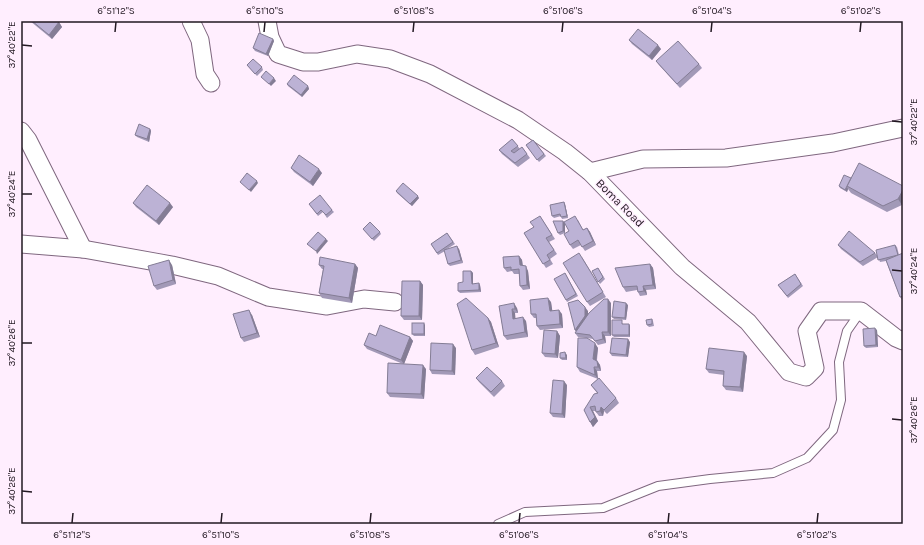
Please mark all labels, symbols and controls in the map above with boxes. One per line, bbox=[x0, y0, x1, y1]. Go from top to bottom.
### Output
text: 6°51'12"S bbox=[97, 5, 135, 17]
text: 6°51'10"S bbox=[246, 5, 284, 17]
text: 6°51'08"S bbox=[394, 5, 434, 17]
text: 6°51'06"S bbox=[543, 5, 583, 17]
text: 6°51'04"S bbox=[692, 5, 732, 17]
text: 6°51'02"S bbox=[841, 5, 881, 17]
text: 37°40'22"E bbox=[6, 21, 18, 69]
text: 37°40'22"E bbox=[908, 98, 920, 146]
text: 37°40'24"E bbox=[6, 171, 18, 217]
street label: Boma Road bbox=[593, 176, 647, 230]
text: 37°40'24"E bbox=[908, 248, 920, 294]
text: 37°40'26"E bbox=[6, 319, 18, 367]
text: 37°40'26"E bbox=[908, 396, 920, 444]
text: 37°40'28"E bbox=[6, 467, 18, 515]
text: 6°51'12"S bbox=[53, 529, 91, 541]
text: 6°51'10"S bbox=[202, 529, 240, 541]
text: 6°51'08"S bbox=[350, 529, 390, 541]
text: 6°51'06"S bbox=[499, 529, 539, 541]
text: 6°51'04"S bbox=[648, 529, 688, 541]
text: 6°51'02"S bbox=[797, 529, 837, 541]

